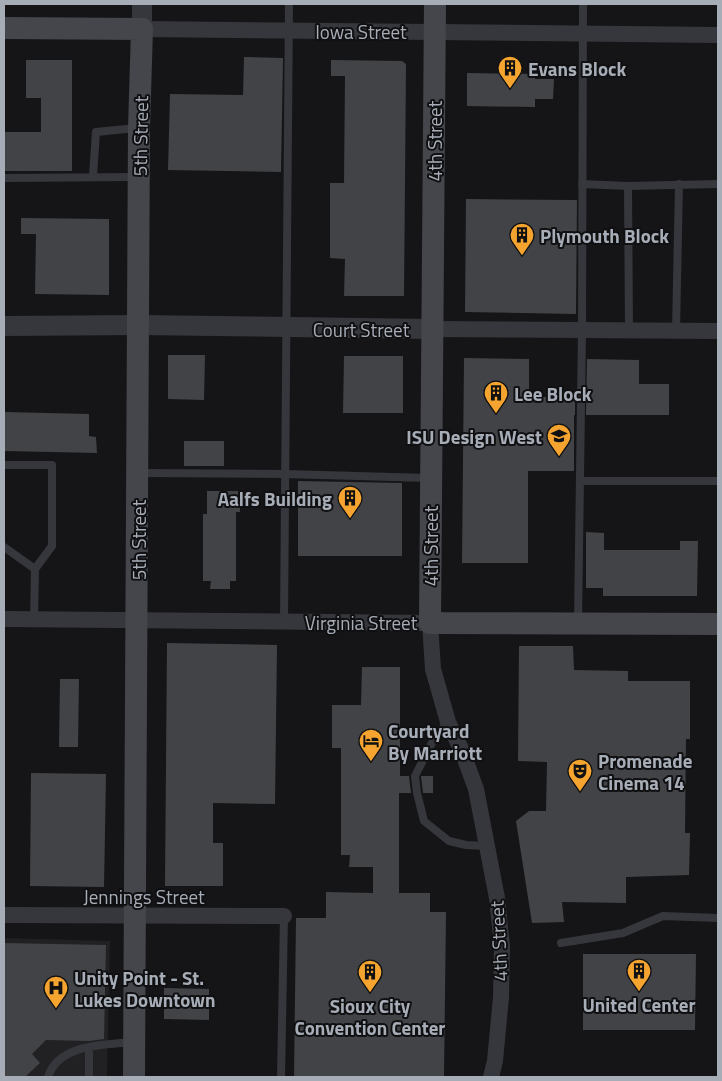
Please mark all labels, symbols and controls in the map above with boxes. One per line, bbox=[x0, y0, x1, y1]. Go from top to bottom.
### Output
street label: Iowa Street bbox=[315, 17, 407, 46]
place label: Evans Block bbox=[528, 54, 627, 83]
building icon: Evans Block bbox=[497, 55, 523, 89]
street label: 5th Street bbox=[125, 95, 155, 177]
street label: 4th Street bbox=[420, 100, 449, 181]
place label: Plymouth Block bbox=[540, 221, 669, 250]
building icon: Plymouth Block bbox=[509, 222, 535, 256]
street label: Court Street bbox=[313, 315, 410, 344]
place label: Lee Block bbox=[514, 379, 592, 408]
building icon: Lee Block bbox=[483, 380, 509, 414]
place label: ISU Design West bbox=[406, 422, 542, 451]
school or university icon: ISU Design West bbox=[546, 423, 572, 457]
place label: Aalfs Building bbox=[218, 484, 332, 513]
building icon: Aalfs Building bbox=[337, 485, 363, 519]
street label: 5th Street bbox=[124, 499, 153, 580]
street label: 4th Street bbox=[416, 505, 445, 586]
street label: Virginia Street bbox=[305, 608, 418, 637]
place label: Courtyard By Marriott bbox=[388, 716, 482, 767]
hotel icon: Courtyard By Marriott bbox=[358, 728, 384, 762]
place label: Promenade Cinema 14 bbox=[598, 746, 693, 797]
theatre icon: Promenade Cinema 14 bbox=[567, 758, 593, 792]
street label: Jennings Street bbox=[83, 882, 205, 911]
street label: 4th Street bbox=[481, 900, 515, 982]
building icon: United Center bbox=[626, 958, 652, 992]
building icon: Sioux City Convention Center bbox=[357, 959, 383, 993]
place label: Unity Point - St. Lukes Downtown bbox=[74, 963, 216, 1014]
hospital icon: Unity Point - St. Lukes Downtown bbox=[43, 975, 69, 1009]
place label: United Center bbox=[583, 990, 696, 1019]
place label: Sioux City Convention Center bbox=[295, 991, 445, 1042]

